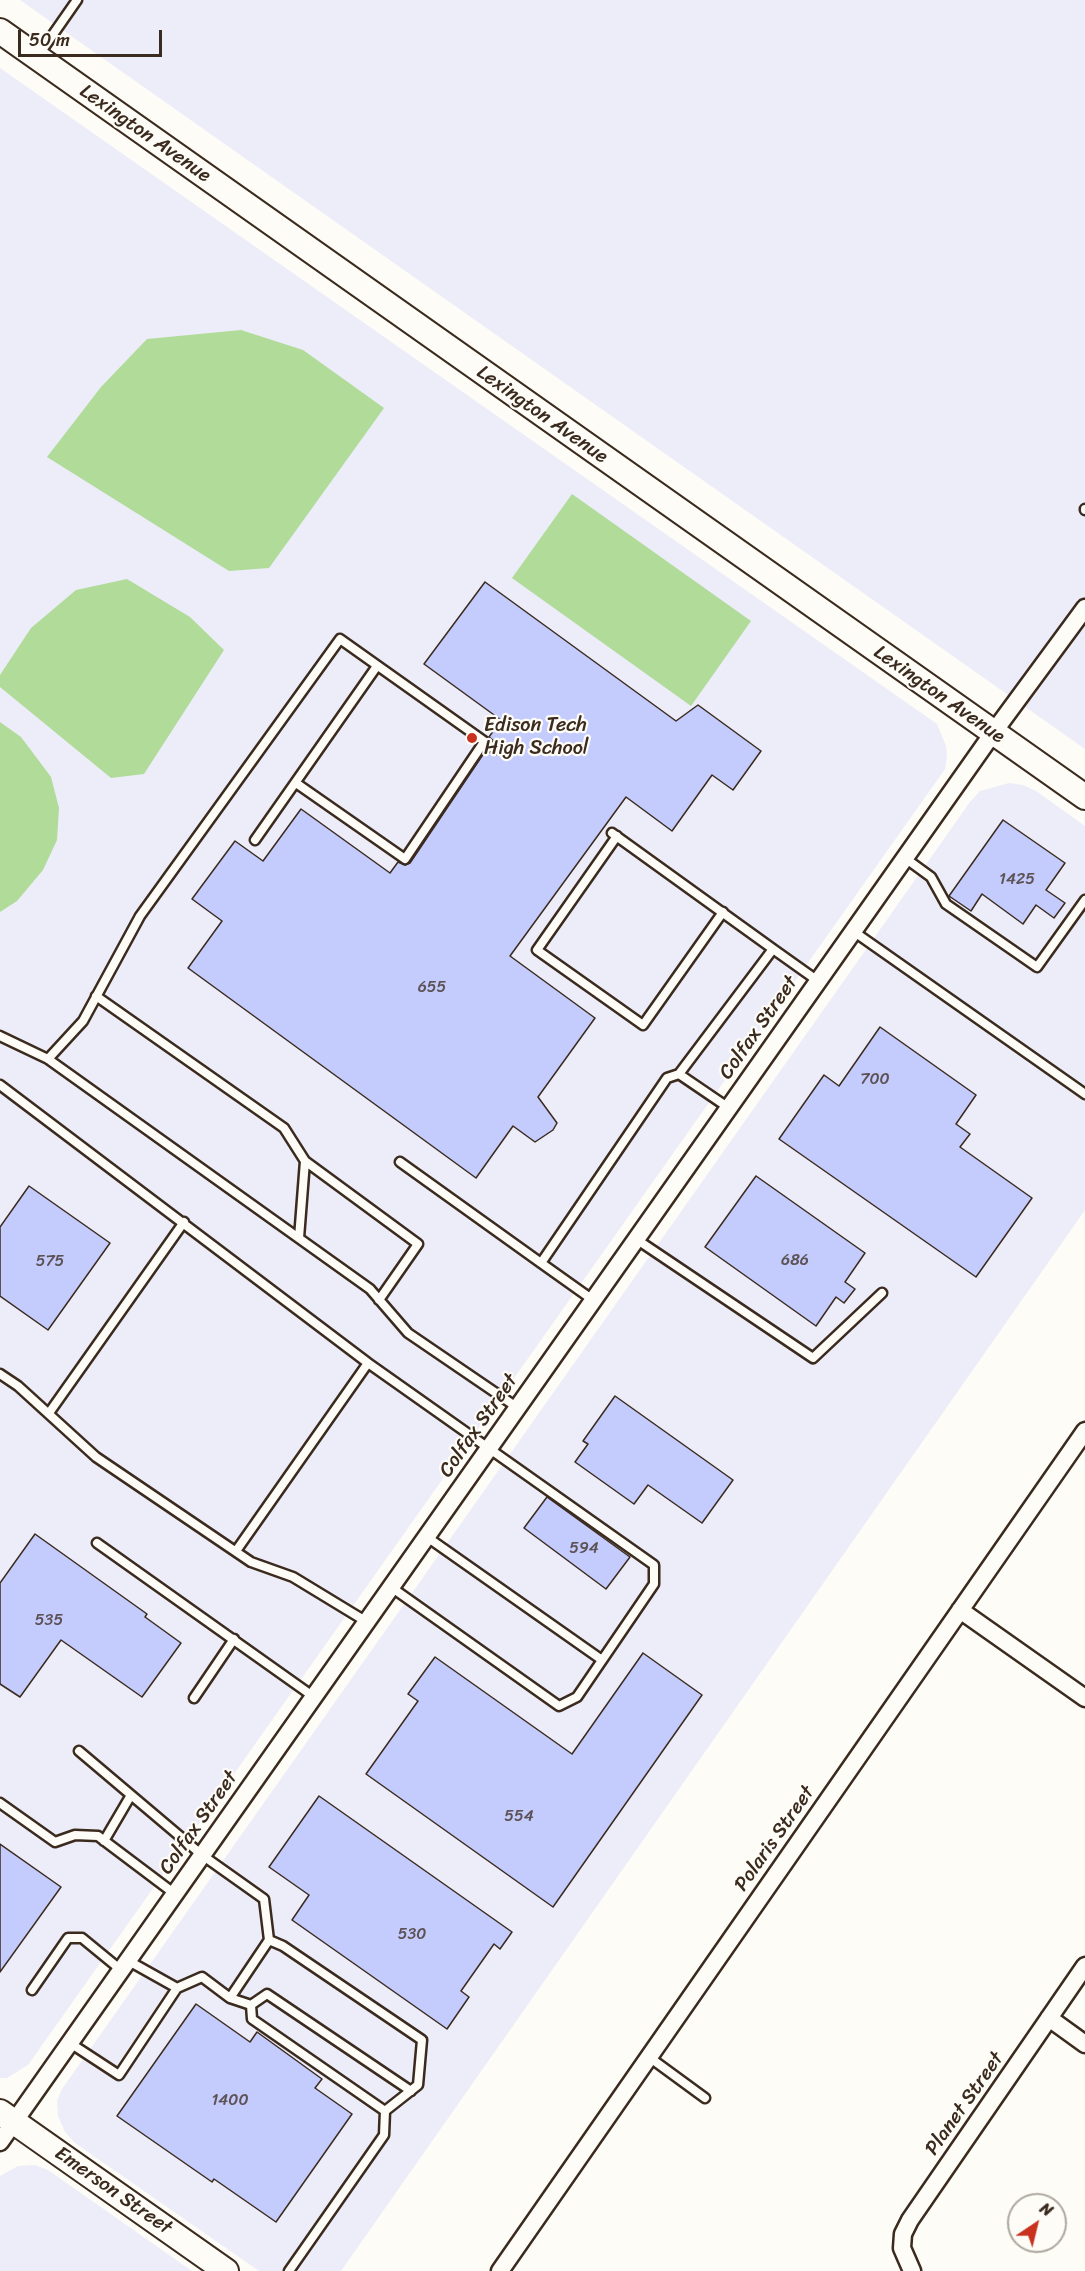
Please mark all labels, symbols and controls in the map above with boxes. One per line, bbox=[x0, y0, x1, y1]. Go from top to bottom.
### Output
scale bar bbox=[21, 18, 165, 56]
text: 50 m bbox=[29, 24, 70, 56]
street label: Lexington Avenue bbox=[75, 80, 215, 188]
street label: Lexington Avenue bbox=[472, 361, 612, 469]
street label: Lexington Avenue bbox=[869, 641, 1009, 749]
place label: Edison Tech High School bbox=[484, 714, 588, 761]
marker: Edison Tech High School bbox=[465, 731, 479, 745]
house number: 1425 bbox=[999, 870, 1035, 890]
street label: Colfax Street bbox=[715, 972, 803, 1084]
house number: 655 bbox=[418, 978, 446, 998]
house number: 700 bbox=[860, 1070, 890, 1090]
house number: 686 bbox=[781, 1251, 809, 1271]
house number: 575 bbox=[36, 1252, 64, 1272]
street label: Colfax Street bbox=[435, 1370, 523, 1482]
house number: 594 bbox=[569, 1539, 599, 1559]
house number: 535 bbox=[35, 1611, 63, 1631]
street label: Colfax Street bbox=[155, 1767, 243, 1879]
street label: Polaris Street bbox=[730, 1782, 820, 1896]
house number: 554 bbox=[504, 1807, 534, 1827]
house number: 530 bbox=[398, 1925, 426, 1945]
street label: Planet Street bbox=[921, 2048, 1009, 2160]
house number: 1400 bbox=[211, 2091, 249, 2111]
street label: Emerson Street bbox=[50, 2142, 176, 2240]
north arrow bbox=[1007, 2193, 1067, 2253]
text: N bbox=[1034, 2194, 1059, 2225]

